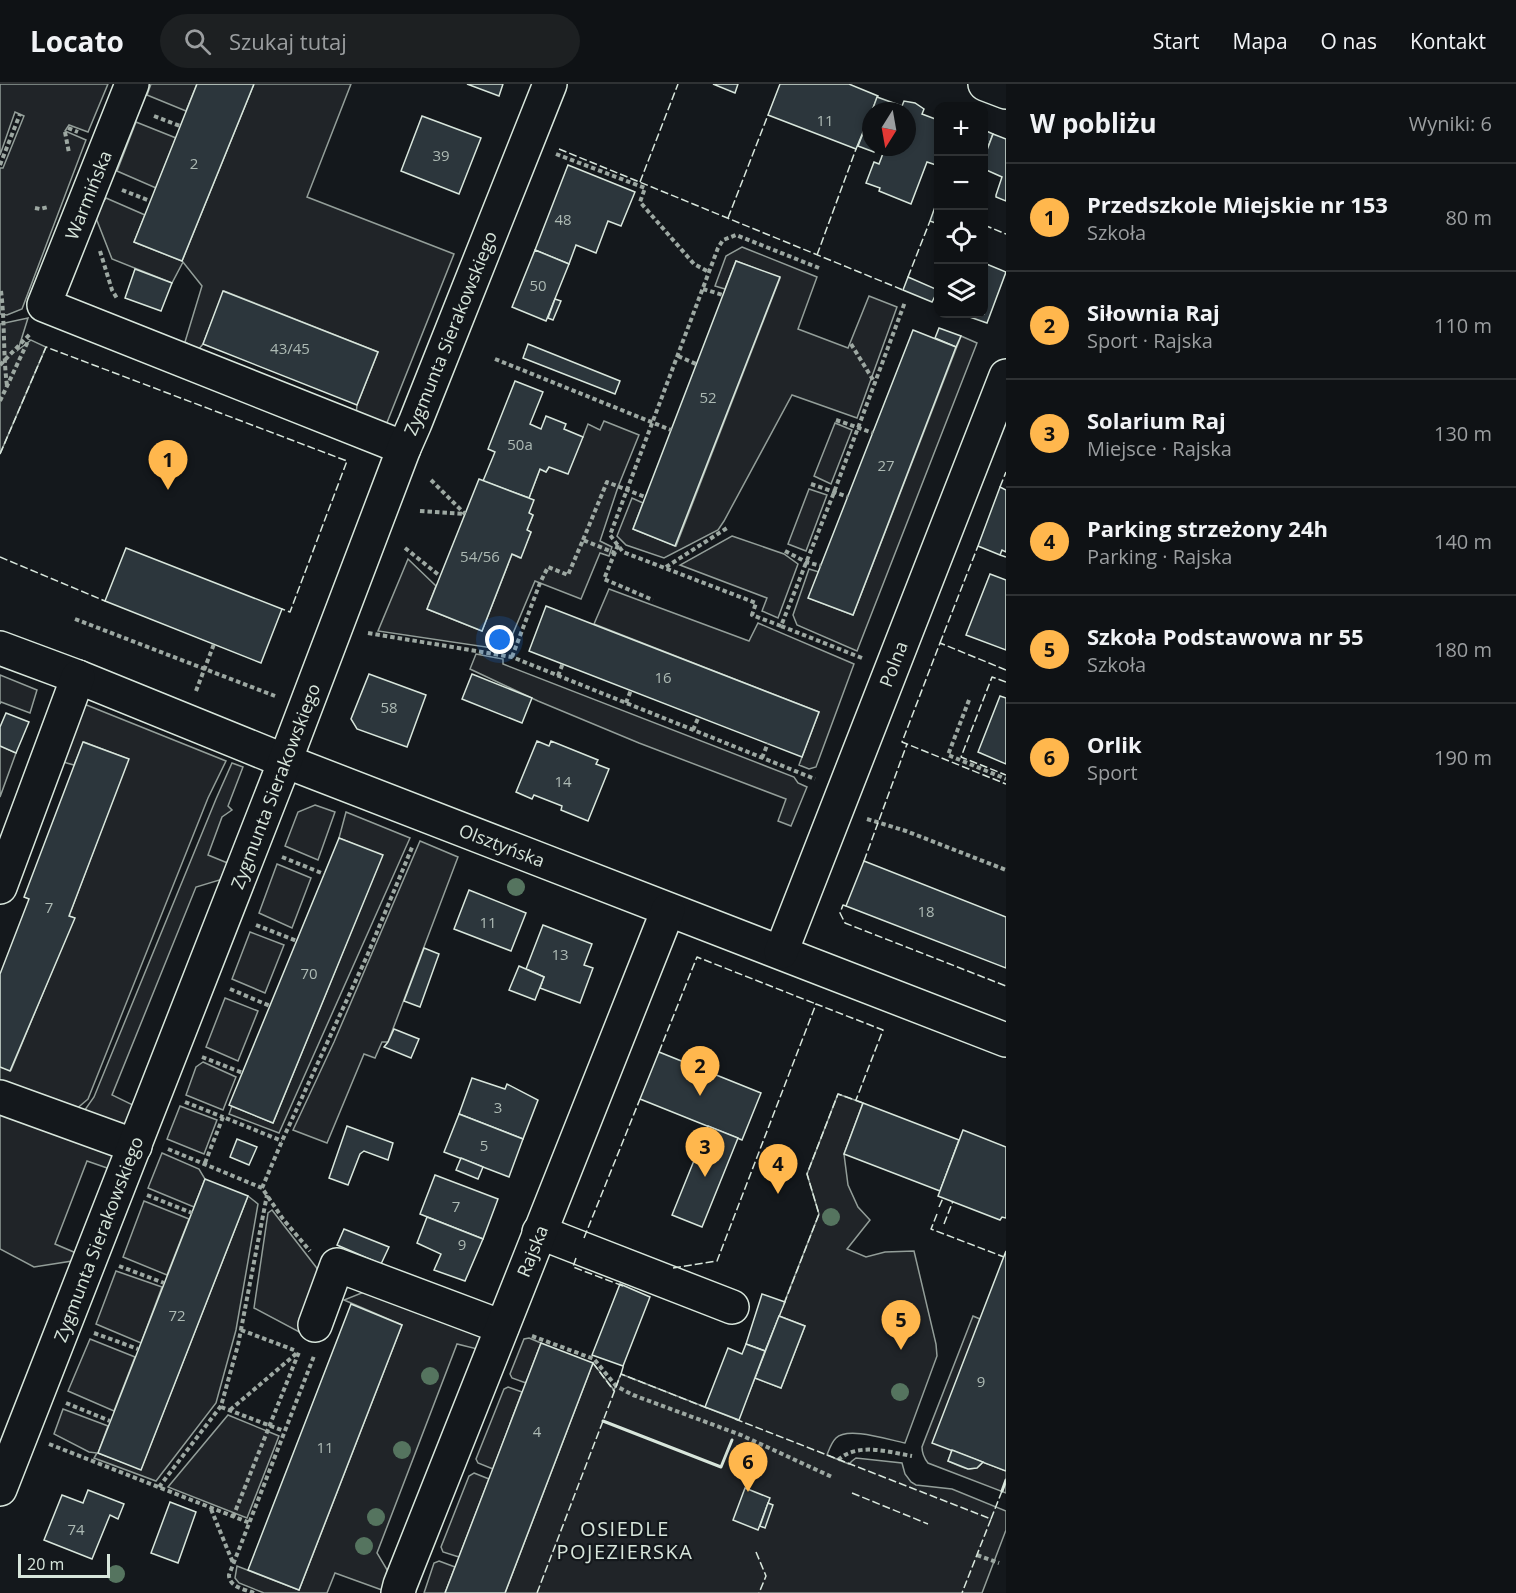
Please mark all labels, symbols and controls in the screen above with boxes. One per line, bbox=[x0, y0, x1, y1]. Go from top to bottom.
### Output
search box bbox=[160, 14, 580, 68]
text: Locato bbox=[30, 22, 124, 60]
icon: search bbox=[181, 25, 214, 58]
text: Szukaj tutaj bbox=[229, 26, 347, 56]
text: Start bbox=[1153, 27, 1200, 55]
text: Mapa bbox=[1233, 27, 1288, 55]
text: O nas bbox=[1321, 27, 1377, 55]
text: Kontakt bbox=[1410, 27, 1486, 55]
north arrow bbox=[862, 102, 916, 156]
map controls bbox=[934, 102, 988, 318]
button: + bbox=[934, 102, 988, 156]
text: W pobliżu bbox=[1030, 105, 1157, 141]
house number: 11 bbox=[816, 110, 834, 130]
text: Wyniki: 6 bbox=[1409, 110, 1492, 137]
house number: 39 bbox=[432, 145, 450, 165]
street label: Warmińska bbox=[59, 147, 117, 243]
house number: 2 bbox=[190, 153, 198, 173]
button: − bbox=[934, 156, 988, 210]
text: Przedszkole Miejskie nr 153 bbox=[1087, 189, 1388, 219]
text: 1 bbox=[1044, 204, 1055, 231]
text: 80 m bbox=[1445, 204, 1492, 231]
house number: 48 bbox=[554, 209, 572, 229]
button: locate bbox=[934, 210, 988, 264]
text: Szkoła bbox=[1087, 219, 1146, 246]
street label: Zygmunta Sierakowskiego bbox=[398, 227, 502, 439]
button: layers bbox=[934, 264, 988, 318]
house number: 50 bbox=[529, 275, 547, 295]
text: Siłownia Raj bbox=[1087, 297, 1220, 327]
text: 2 bbox=[1044, 312, 1055, 339]
text: 110 m bbox=[1434, 312, 1492, 339]
text: Sport · Rajska bbox=[1087, 327, 1213, 354]
house number: 43/45 bbox=[270, 338, 310, 358]
house number: 52 bbox=[699, 387, 717, 407]
text: Solarium Raj bbox=[1087, 405, 1226, 435]
text: 3 bbox=[1044, 420, 1055, 447]
text: 130 m bbox=[1434, 420, 1492, 447]
house number: 50a bbox=[507, 434, 533, 454]
text: Miejsce · Rajska bbox=[1087, 435, 1232, 462]
pin: 1 bbox=[148, 440, 188, 490]
house number: 27 bbox=[877, 455, 895, 475]
text: Parking strzeżony 24h bbox=[1087, 513, 1328, 543]
text: 4 bbox=[1044, 528, 1055, 555]
text: 140 m bbox=[1434, 528, 1492, 555]
text: Parking · Rajska bbox=[1087, 543, 1232, 570]
house number: 54/56 bbox=[460, 546, 500, 566]
text: Szkoła Podstawowa nr 55 bbox=[1087, 621, 1364, 651]
your location bbox=[485, 625, 514, 654]
text: 5 bbox=[1044, 636, 1055, 663]
text: 180 m bbox=[1434, 636, 1492, 663]
street label: Polna bbox=[873, 638, 913, 690]
text: Szkoła bbox=[1087, 651, 1146, 678]
house number: 16 bbox=[654, 667, 672, 687]
street label: Zygmunta Sierakowskiego bbox=[225, 680, 325, 892]
house number: 58 bbox=[380, 697, 398, 717]
text: Orlik bbox=[1087, 729, 1142, 759]
text: 6 bbox=[1044, 744, 1055, 771]
text: 190 m bbox=[1434, 744, 1492, 771]
text: Sport bbox=[1087, 759, 1138, 786]
house number: 14 bbox=[554, 771, 572, 791]
street label: Olsztyńska bbox=[456, 818, 548, 872]
house number: 7 bbox=[45, 897, 53, 917]
house number: 18 bbox=[917, 901, 935, 921]
house number: 11 bbox=[479, 912, 497, 932]
house number: 13 bbox=[551, 944, 569, 964]
house number: 70 bbox=[300, 963, 318, 983]
pin: 2 bbox=[680, 1046, 720, 1096]
house number: 3 bbox=[494, 1097, 502, 1117]
pin: 3 bbox=[686, 1128, 724, 1177]
street label: Zygmunta Sierakowskiego bbox=[48, 1133, 148, 1345]
house number: 5 bbox=[480, 1135, 488, 1155]
pin: 4 bbox=[758, 1144, 798, 1194]
house number: 7 bbox=[452, 1196, 460, 1216]
street label: Rajska bbox=[511, 1222, 553, 1280]
house number: 9 bbox=[458, 1234, 466, 1254]
pin: 5 bbox=[882, 1300, 920, 1350]
house number: 72 bbox=[168, 1305, 186, 1325]
house number: 9 bbox=[977, 1371, 985, 1391]
house number: 4 bbox=[533, 1421, 542, 1441]
house number: 11 bbox=[316, 1437, 334, 1457]
pin: 6 bbox=[728, 1442, 768, 1492]
district label: OSIEDLE POJEZIERSKA bbox=[557, 1515, 693, 1565]
house number: 74 bbox=[67, 1519, 85, 1539]
scale bar bbox=[18, 1551, 110, 1578]
text: 20 m bbox=[27, 1553, 64, 1575]

